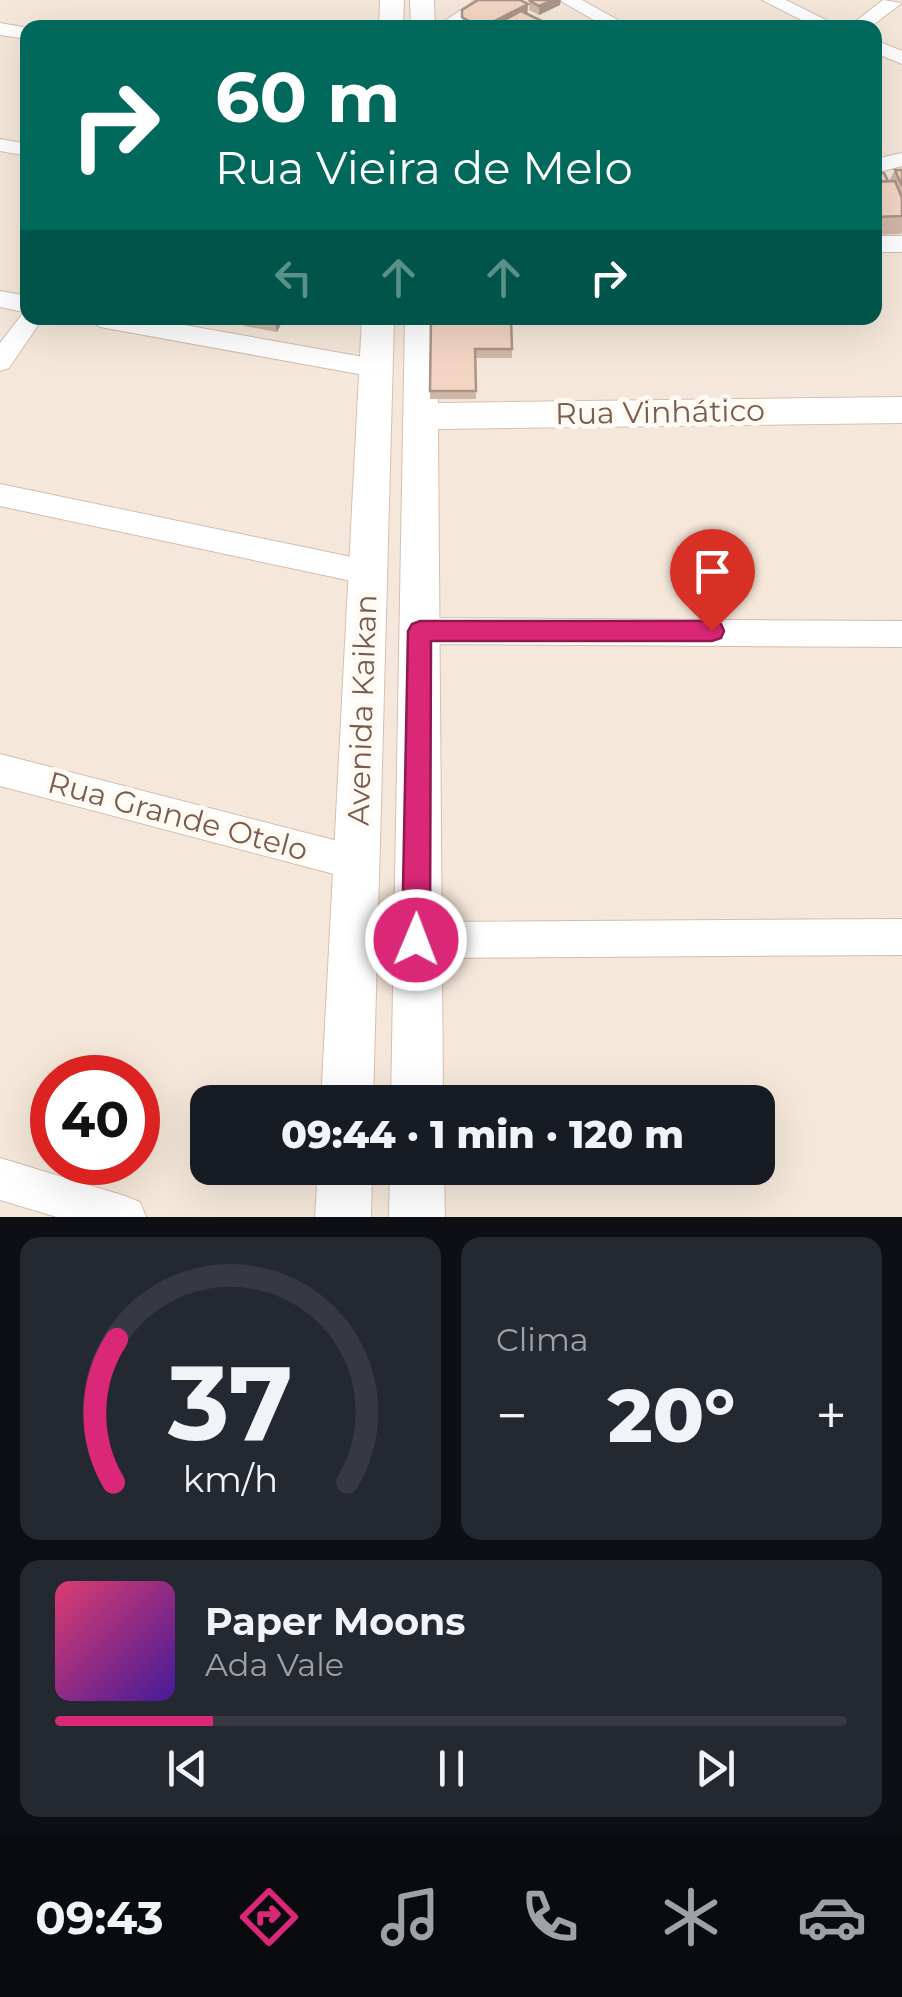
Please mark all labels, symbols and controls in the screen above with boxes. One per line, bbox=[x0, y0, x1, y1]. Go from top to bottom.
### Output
text: 60 m bbox=[215, 54, 400, 140]
icon: right bbox=[50, 60, 180, 190]
text: Rua Vieira de Melo bbox=[215, 140, 633, 195]
icon: left bbox=[266, 250, 321, 305]
icon: ahead bbox=[371, 250, 426, 305]
icon: ahead bbox=[476, 250, 531, 305]
icon: right bbox=[581, 250, 636, 305]
street label: Rua Vinhático bbox=[555, 392, 765, 432]
pin bbox=[670, 529, 755, 632]
icon: arrive bbox=[685, 544, 740, 599]
street label: Avenida Kaikan bbox=[339, 594, 385, 826]
street label: Rua Grande Otelo bbox=[44, 763, 312, 869]
position arrow bbox=[364, 888, 468, 992]
speed limit sign: 40 bbox=[30, 1055, 160, 1185]
text: 09:44 · 1 min · 120 m bbox=[281, 1111, 684, 1158]
text: Clima bbox=[496, 1320, 589, 1359]
text: 37 bbox=[167, 1339, 293, 1466]
text: 20° bbox=[608, 1369, 735, 1461]
text: − bbox=[496, 1382, 528, 1449]
text: + bbox=[815, 1382, 847, 1449]
text: km/h bbox=[183, 1457, 278, 1501]
text: Paper Moons bbox=[205, 1598, 466, 1645]
text: Ada Vale bbox=[205, 1645, 344, 1684]
icon: previous bbox=[160, 1741, 215, 1796]
icon: pause bbox=[424, 1741, 479, 1796]
icon: next bbox=[688, 1741, 743, 1796]
icon: directions bbox=[234, 1882, 304, 1952]
icon: music bbox=[375, 1882, 445, 1952]
icon: phone bbox=[515, 1882, 585, 1952]
icon: climate bbox=[656, 1882, 726, 1952]
icon: car bbox=[797, 1882, 867, 1952]
text: 09:43 bbox=[35, 1890, 164, 1945]

